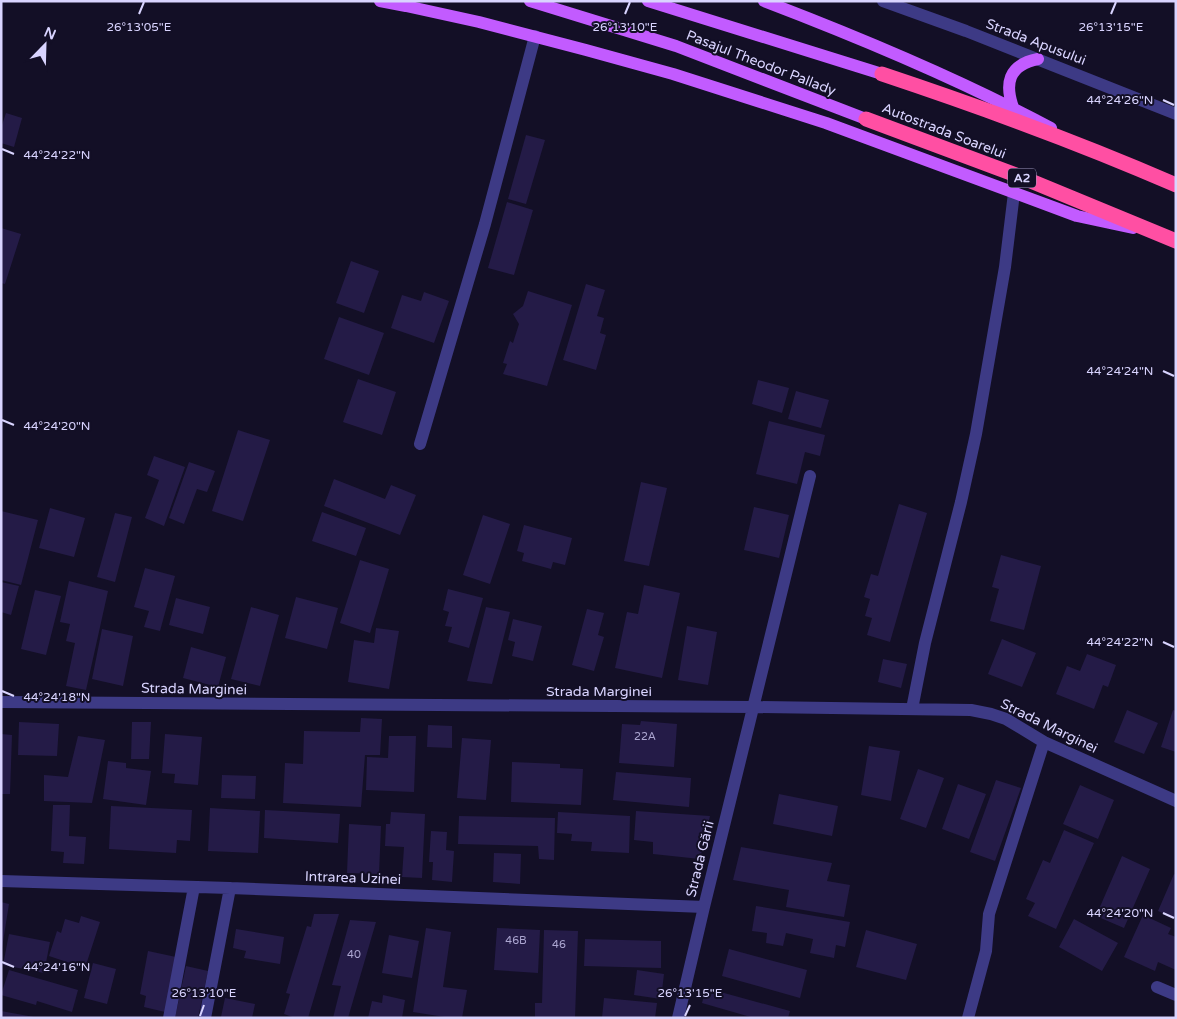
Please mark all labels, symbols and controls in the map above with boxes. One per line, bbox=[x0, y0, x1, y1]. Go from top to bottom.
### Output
street label: Strada Apusului bbox=[984, 15, 1088, 69]
north arrow bbox=[20, 20, 70, 70]
text: 26°13'05"E bbox=[107, 20, 172, 34]
text: 26°13'10"E bbox=[593, 20, 658, 34]
text: 26°13'15"E bbox=[1079, 20, 1144, 34]
text: N bbox=[41, 23, 58, 44]
street label: Pasajul Theodor Pallady bbox=[684, 27, 839, 100]
text: 44°24'26"N bbox=[1087, 93, 1154, 107]
street label: Autostrada Soarelui bbox=[879, 99, 1009, 163]
text: 44°24'22"N bbox=[24, 148, 91, 162]
road number: A2 bbox=[1008, 168, 1036, 188]
text: 44°24'24"N bbox=[1087, 364, 1154, 378]
text: 44°24'20"N bbox=[24, 419, 91, 433]
text: 44°24'22"N bbox=[1087, 635, 1154, 649]
street label: Strada Marginei bbox=[141, 680, 247, 698]
street label: Strada Marginei bbox=[546, 683, 652, 700]
text: 44°24'18"N bbox=[24, 690, 91, 704]
street label: Strada Marginei bbox=[998, 695, 1100, 757]
house number: 22A bbox=[634, 730, 656, 743]
street label: Strada Gării bbox=[682, 819, 718, 899]
street label: Intrarea Uzinei bbox=[305, 868, 401, 888]
text: 44°24'20"N bbox=[1087, 906, 1154, 920]
house number: 46B bbox=[505, 934, 527, 947]
house number: 46 bbox=[552, 938, 566, 951]
house number: 40 bbox=[347, 948, 361, 961]
text: 44°24'16"N bbox=[24, 960, 91, 974]
text: 26°13'10"E bbox=[172, 986, 237, 1000]
text: 26°13'15"E bbox=[658, 986, 723, 1000]

